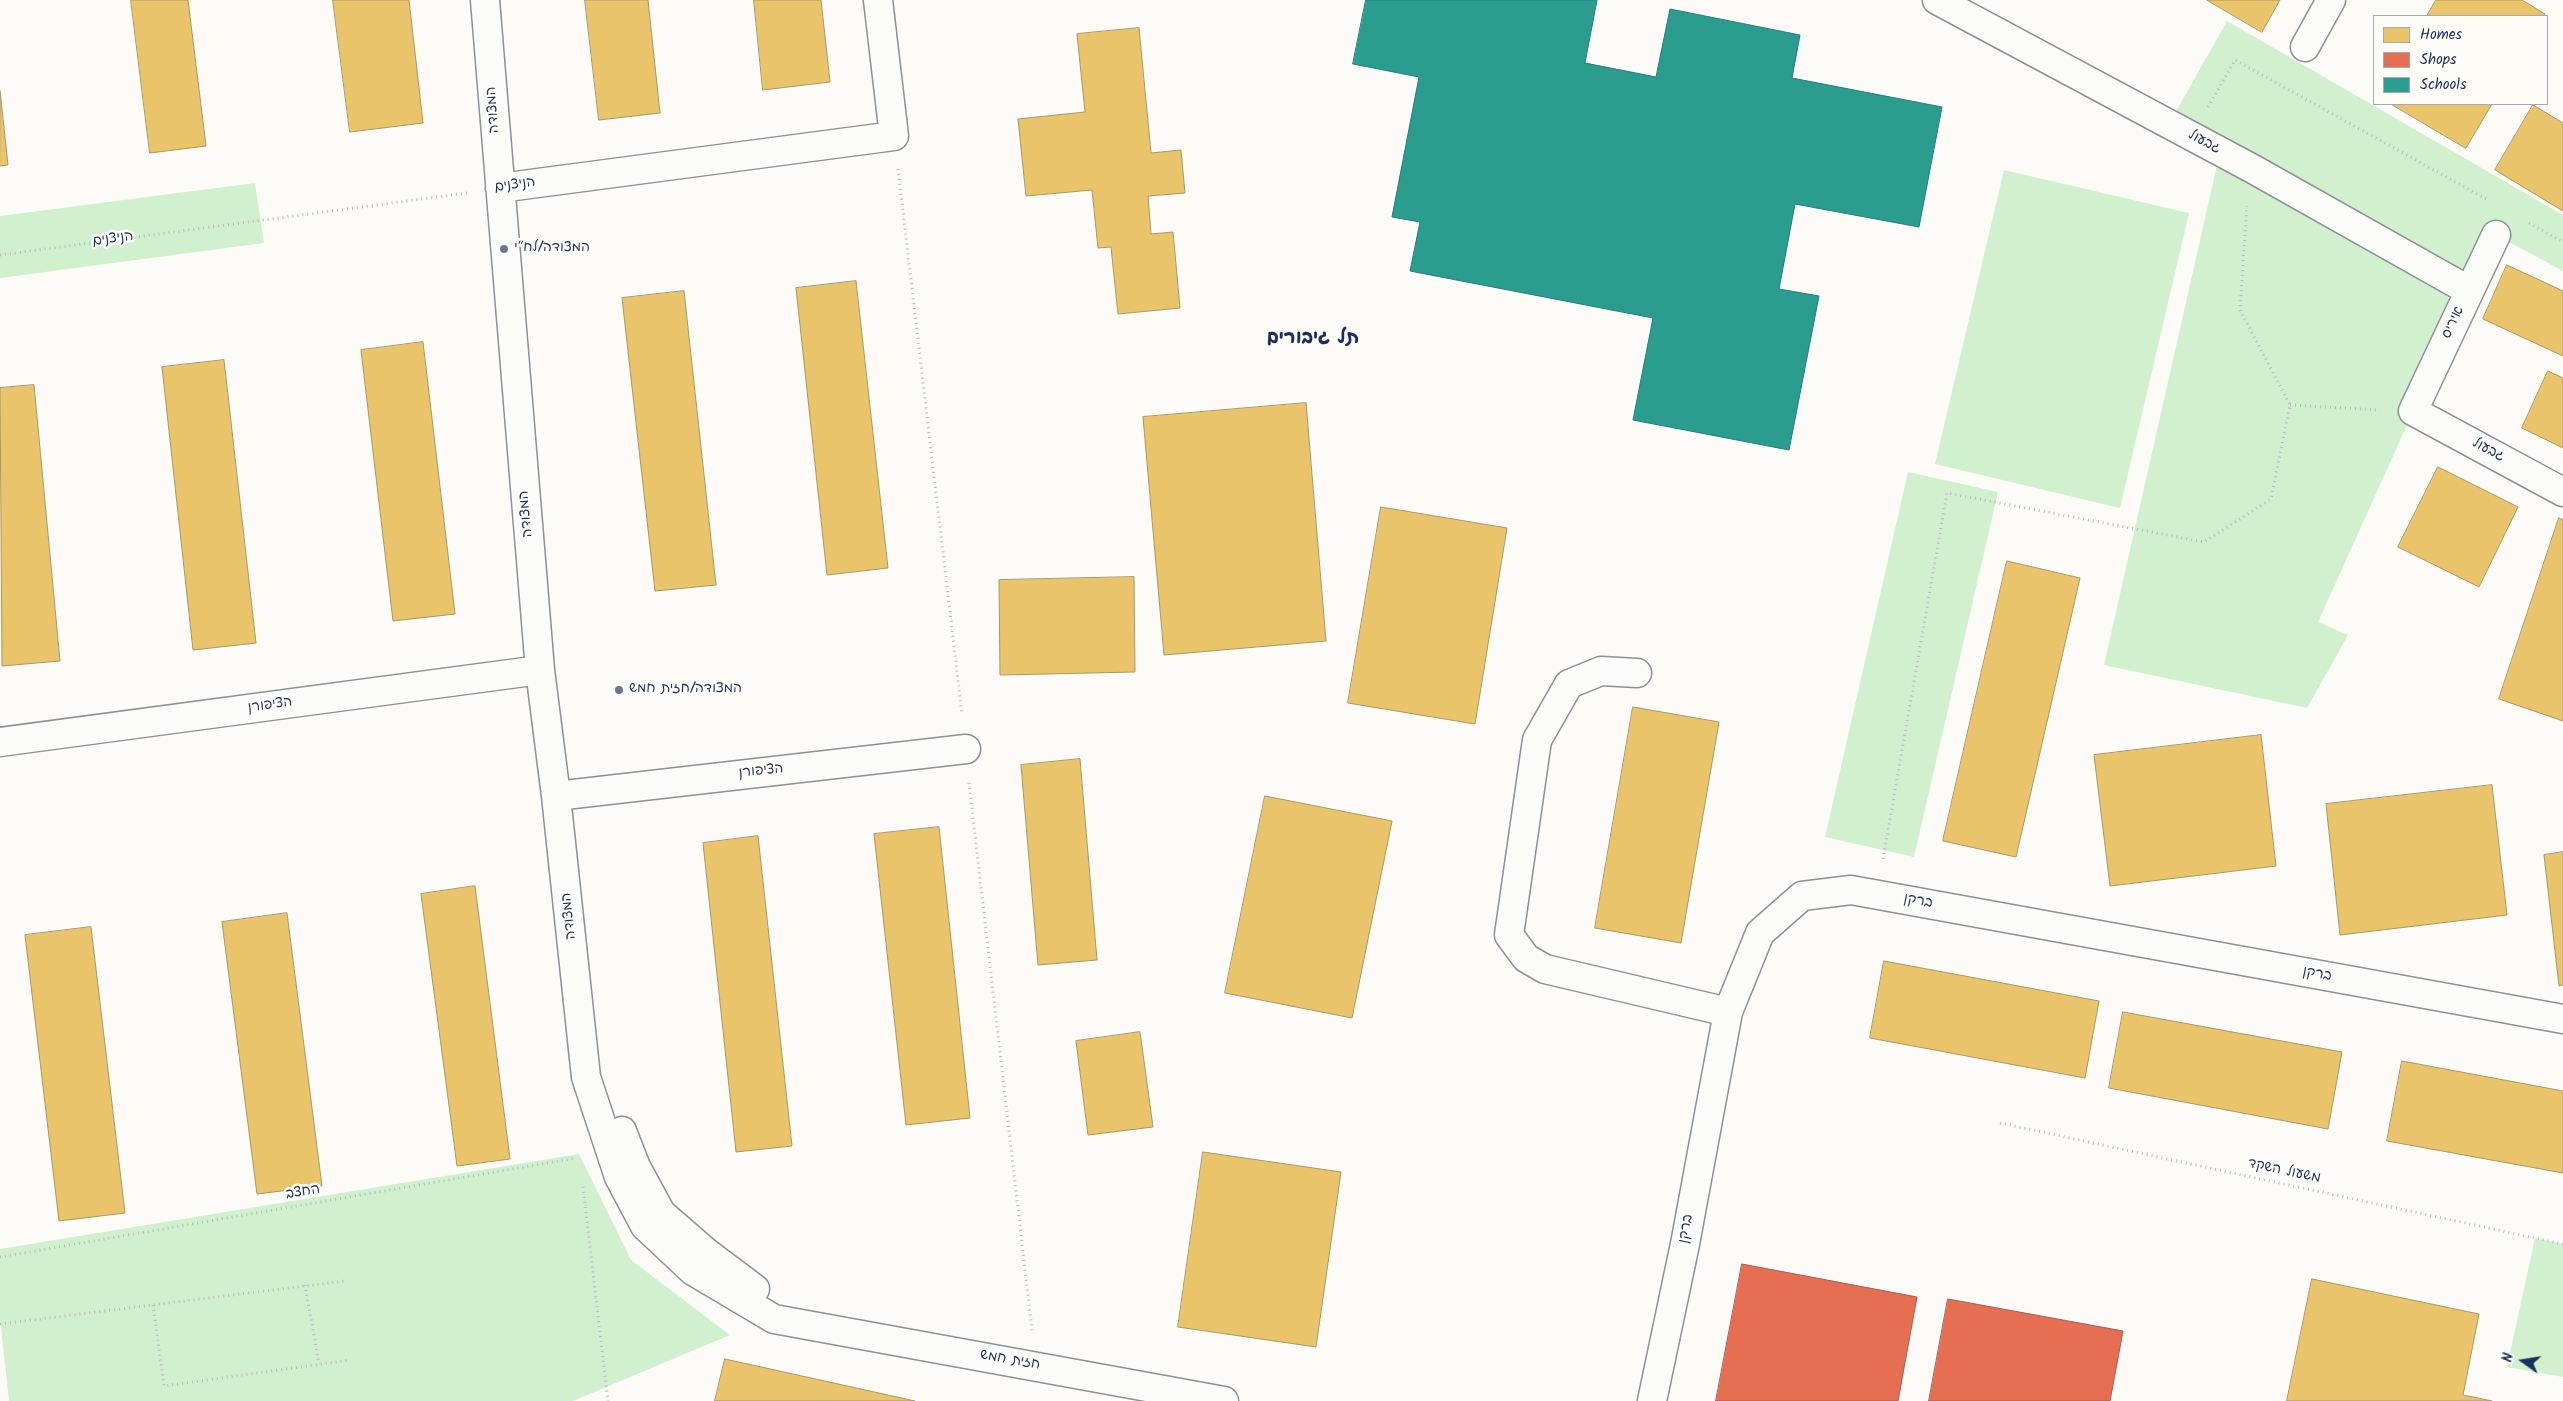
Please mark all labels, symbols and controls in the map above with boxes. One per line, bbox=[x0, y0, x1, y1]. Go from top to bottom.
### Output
legend bbox=[2373, 15, 2548, 105]
text: Homes bbox=[2420, 23, 2462, 47]
text: Shops bbox=[2420, 48, 2456, 72]
text: Schools bbox=[2420, 73, 2466, 97]
street label: המצודה bbox=[484, 86, 504, 134]
street label: גבעול bbox=[2185, 128, 2223, 158]
street label: הניצנים bbox=[493, 175, 537, 197]
street label: הניצנים bbox=[91, 229, 135, 251]
place label: המצודה/לח״י bbox=[514, 241, 590, 257]
marker: המצודה/לח״י bbox=[498, 243, 510, 255]
street label: איריס bbox=[2439, 304, 2469, 342]
district label: תל גיבורים bbox=[1267, 329, 1359, 351]
street label: גבעול bbox=[2469, 436, 2507, 466]
street label: המצודה bbox=[517, 490, 537, 538]
place label: המצודה/חזית חמש bbox=[629, 682, 742, 698]
marker: המצודה/חזית חמש bbox=[613, 684, 625, 696]
street label: הציפורן bbox=[247, 695, 293, 717]
street label: הציפורן bbox=[738, 761, 784, 783]
street label: ברקן bbox=[1902, 891, 1934, 913]
street label: המצודה bbox=[559, 892, 581, 940]
street label: ברקן bbox=[2301, 964, 2333, 986]
street label: משעול השקד bbox=[2246, 1156, 2322, 1188]
street label: החצב bbox=[285, 1182, 321, 1204]
street label: ברקן bbox=[1676, 1213, 1698, 1245]
north arrow bbox=[2498, 1336, 2548, 1386]
street label: חזית חמש bbox=[979, 1347, 1041, 1375]
text: N bbox=[2497, 1351, 2520, 1364]

